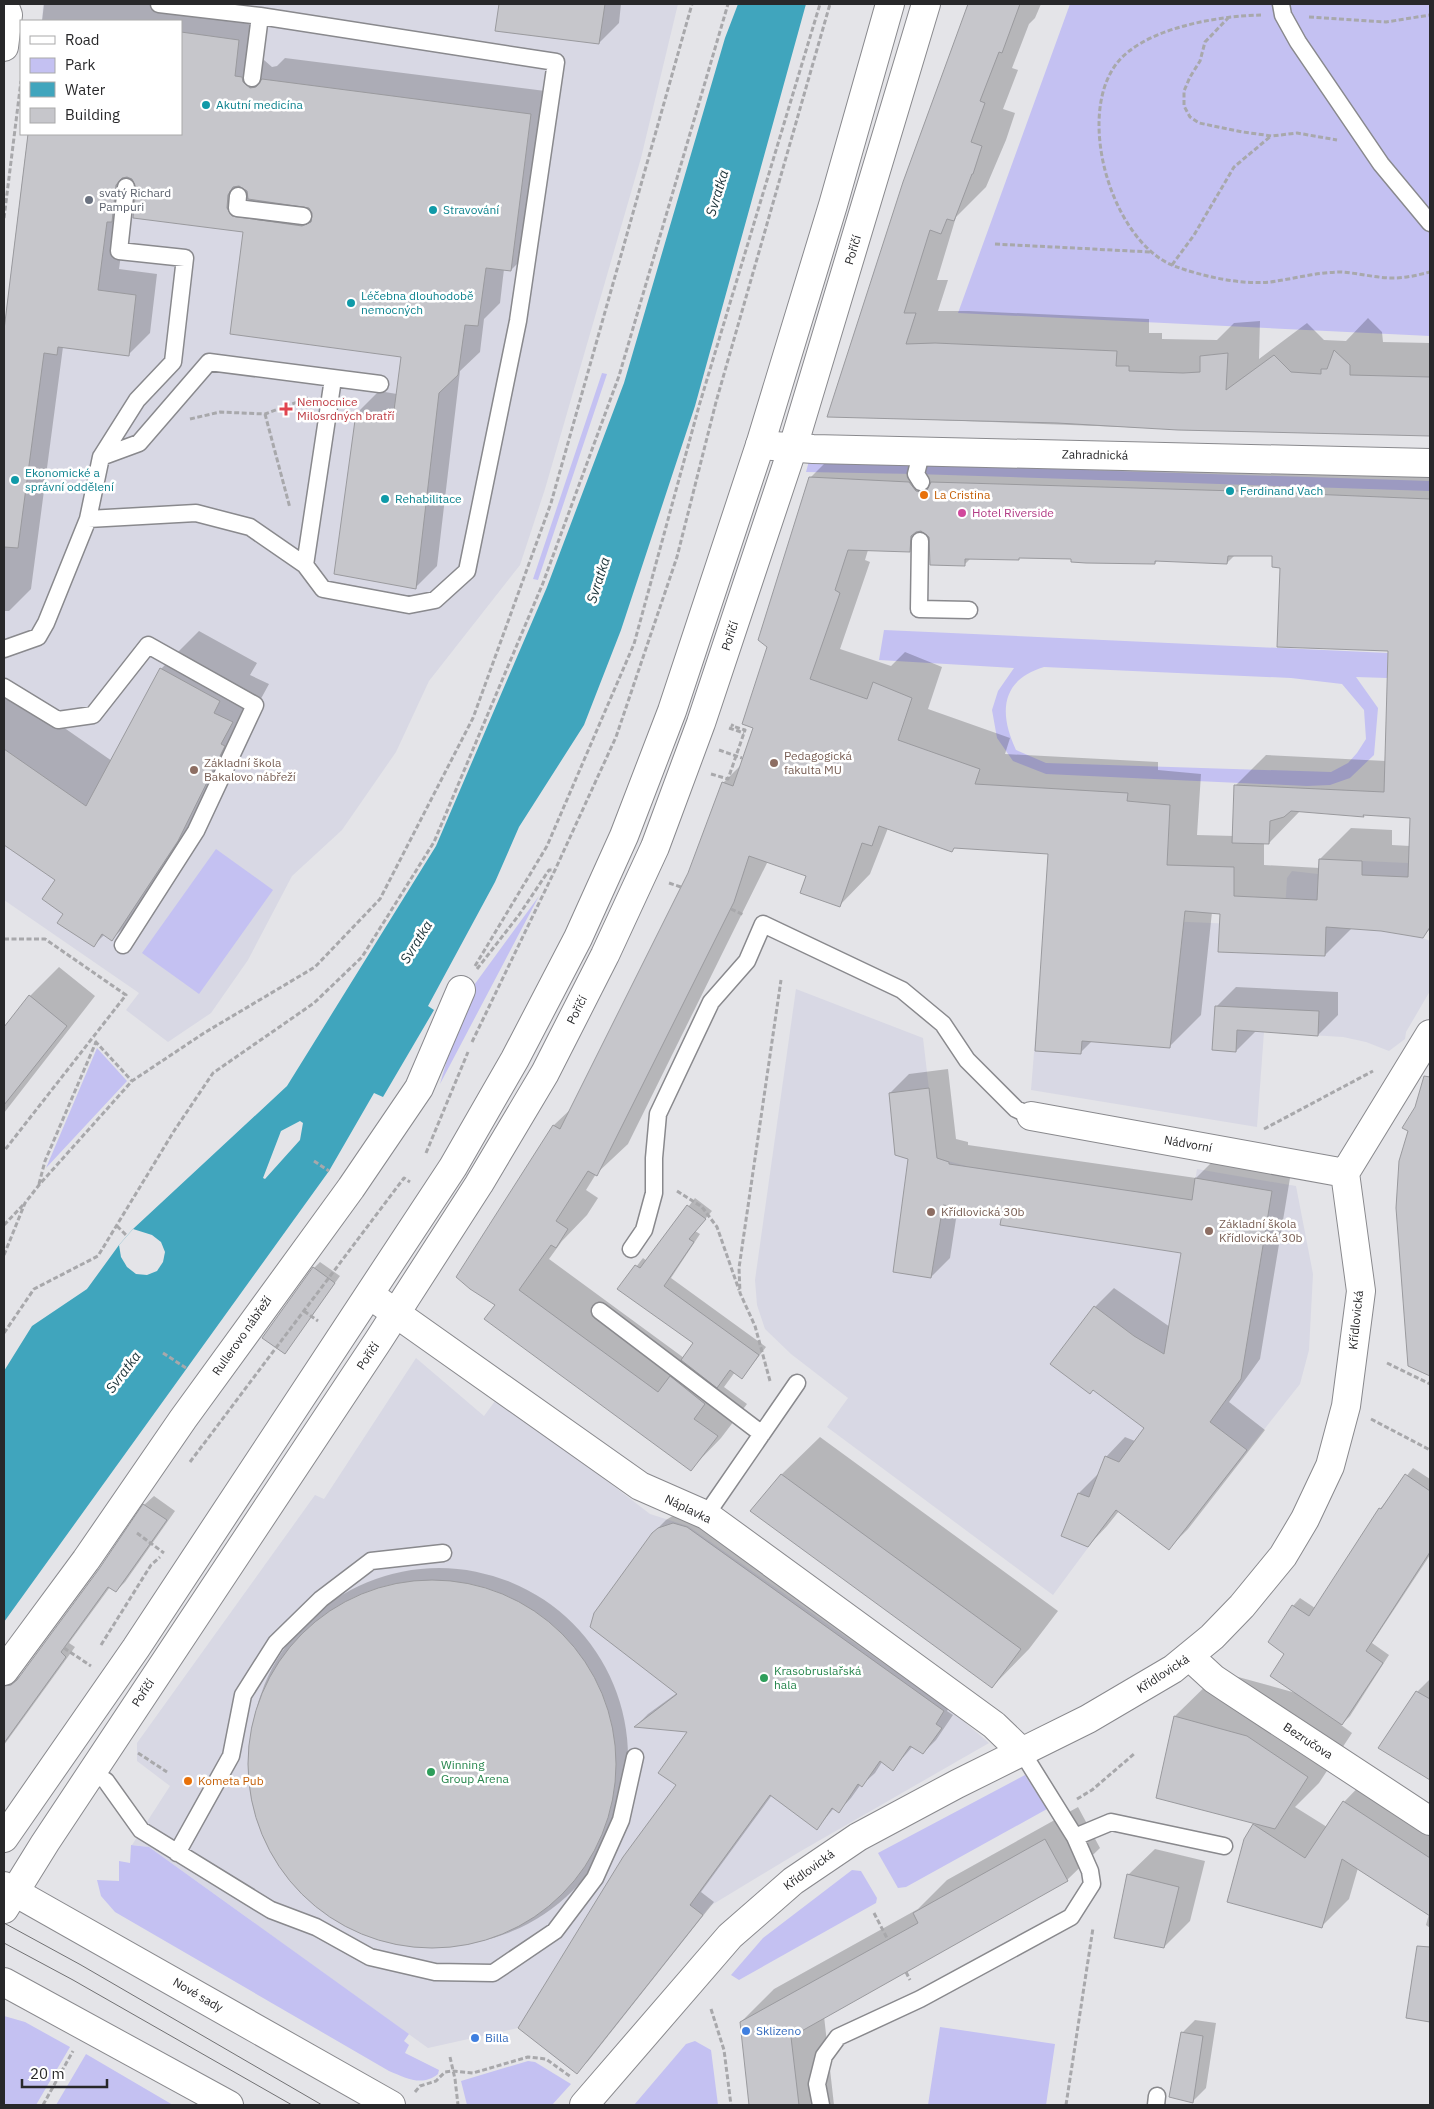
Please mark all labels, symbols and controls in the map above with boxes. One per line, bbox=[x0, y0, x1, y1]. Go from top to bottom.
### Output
legend bbox=[20, 20, 182, 135]
text: Road bbox=[65, 30, 100, 49]
text: Park bbox=[65, 55, 95, 74]
text: Water bbox=[65, 80, 106, 99]
place label: Akutní medicína bbox=[216, 97, 303, 112]
marker: Akutní medicína bbox=[200, 99, 212, 111]
text: Building bbox=[65, 105, 120, 124]
water label: Svratka bbox=[701, 168, 733, 218]
place label: svatý Richard Pampuri bbox=[99, 185, 171, 214]
marker: svatý Richard Pampuri bbox=[83, 194, 95, 206]
place label: Stravování bbox=[443, 202, 499, 217]
marker: Stravování bbox=[427, 204, 439, 216]
street label: Poříčí bbox=[841, 233, 864, 266]
place label: Léčebna dlouhodobě nemocných bbox=[361, 288, 474, 317]
marker: Léčebna dlouhodobě nemocných bbox=[345, 297, 357, 309]
place label: Nemocnice Milosrdných bratří bbox=[297, 394, 395, 423]
marker: Nemocnice Milosrdných bratří bbox=[279, 402, 293, 416]
street label: Zahradnická bbox=[1062, 446, 1129, 463]
place label: Ekonomické a správní oddělení bbox=[25, 465, 114, 494]
marker: Ekonomické a správní oddělení bbox=[9, 474, 21, 486]
place label: Ferdinand Vach bbox=[1240, 483, 1323, 498]
marker: Ferdinand Vach bbox=[1224, 485, 1236, 497]
place label: La Cristina bbox=[934, 487, 991, 502]
marker: La Cristina bbox=[918, 489, 930, 501]
place label: Rehabilitace bbox=[395, 491, 462, 506]
marker: Rehabilitace bbox=[379, 493, 391, 505]
place label: Hotel Riverside bbox=[972, 505, 1054, 520]
marker: Hotel Riverside bbox=[956, 507, 968, 519]
water label: Svratka bbox=[582, 555, 614, 605]
street label: Poříčí bbox=[718, 619, 741, 653]
place label: Pedagogická fakulta MU bbox=[784, 748, 853, 777]
place label: Základní škola Bakalovo nábřeží bbox=[204, 755, 296, 784]
marker: Pedagogická fakulta MU bbox=[768, 757, 780, 769]
marker: Základní škola Bakalovo nábřeží bbox=[188, 764, 200, 776]
water label: Svratka bbox=[396, 917, 436, 967]
street label: Poříčí bbox=[563, 993, 590, 1027]
street label: Nádvorní bbox=[1163, 1132, 1213, 1155]
place label: Křídlovická 30b bbox=[941, 1204, 1025, 1219]
marker: Křídlovická 30b bbox=[925, 1206, 937, 1218]
place label: Základní škola Křídlovická 30b bbox=[1219, 1216, 1303, 1245]
marker: Základní škola Křídlovická 30b bbox=[1203, 1225, 1215, 1237]
street label: Křídlovická bbox=[1345, 1289, 1366, 1350]
street label: Rullerovo nábřeží bbox=[209, 1293, 275, 1378]
street label: Poříčí bbox=[353, 1339, 382, 1372]
water label: Svratka bbox=[101, 1348, 145, 1396]
street label: Náplavka bbox=[662, 1491, 715, 1527]
street label: Křídlovická bbox=[1134, 1651, 1192, 1696]
place label: Krasobruslařská hala bbox=[774, 1663, 862, 1692]
marker: Krasobruslařská hala bbox=[758, 1672, 770, 1684]
street label: Poříčí bbox=[128, 1676, 157, 1709]
street label: Bezručova bbox=[1281, 1719, 1336, 1762]
place label: Winning Group Arena bbox=[441, 1757, 509, 1786]
marker: Winning Group Arena bbox=[425, 1766, 437, 1778]
place label: Kometa Pub bbox=[198, 1773, 264, 1788]
marker: Kometa Pub bbox=[182, 1775, 194, 1787]
street label: Křídlovická bbox=[780, 1846, 838, 1893]
street label: Nové sady bbox=[170, 1974, 226, 2015]
place label: Sklizeno bbox=[756, 2023, 801, 2038]
marker: Sklizeno bbox=[740, 2025, 752, 2037]
place label: Billa bbox=[485, 2030, 509, 2045]
marker: Billa bbox=[469, 2032, 481, 2044]
scale bar bbox=[22, 2056, 108, 2088]
text: 20 m bbox=[30, 2064, 65, 2083]

